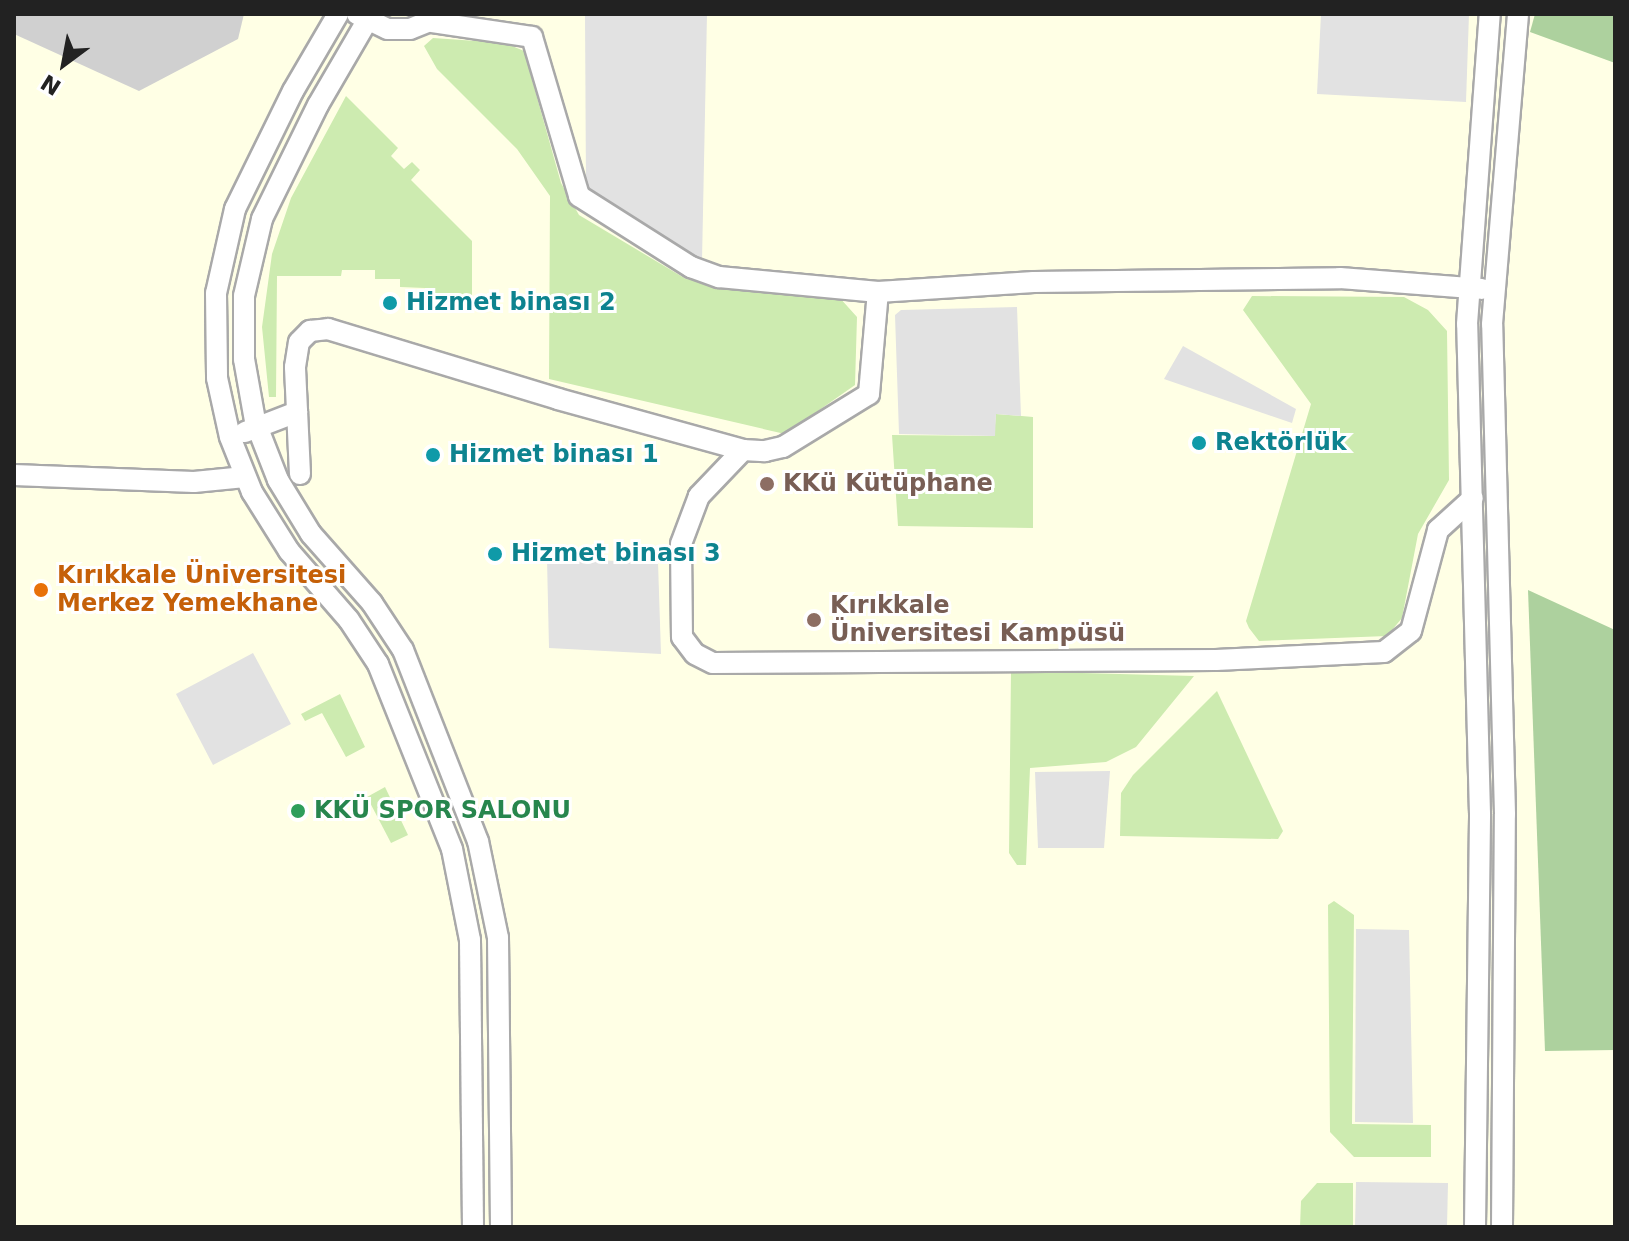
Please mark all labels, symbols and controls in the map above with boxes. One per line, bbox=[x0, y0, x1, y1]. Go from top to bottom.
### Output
north arrow bbox=[24, 24, 104, 104]
text: N bbox=[37, 69, 65, 100]
place label: Hizmet binası 2 bbox=[406, 289, 616, 317]
marker: Hizmet binası 2 bbox=[381, 294, 399, 312]
place label: Rektörlük bbox=[1215, 429, 1347, 457]
marker: Rektörlük bbox=[1190, 434, 1208, 452]
place label: Hizmet binası 1 bbox=[449, 441, 659, 469]
marker: Hizmet binası 1 bbox=[424, 446, 442, 464]
place label: KKü Kütüphane bbox=[783, 470, 993, 498]
marker: KKü Kütüphane bbox=[758, 475, 776, 493]
place label: Hizmet binası 3 bbox=[511, 540, 721, 568]
marker: Hizmet binası 3 bbox=[486, 545, 504, 563]
place label: Kırıkkale Üniversitesi Merkez Yemekhane bbox=[57, 562, 346, 618]
marker: Kırıkkale Üniversitesi Merkez Yemekhane bbox=[32, 581, 50, 599]
place label: Kırıkkale Üniversitesi Kampüsü bbox=[830, 592, 1125, 648]
marker: Kırıkkale Üniversitesi Kampüsü bbox=[805, 611, 823, 629]
place label: KKÜ SPOR SALONU bbox=[314, 797, 571, 825]
marker: KKÜ SPOR SALONU bbox=[289, 802, 307, 820]

